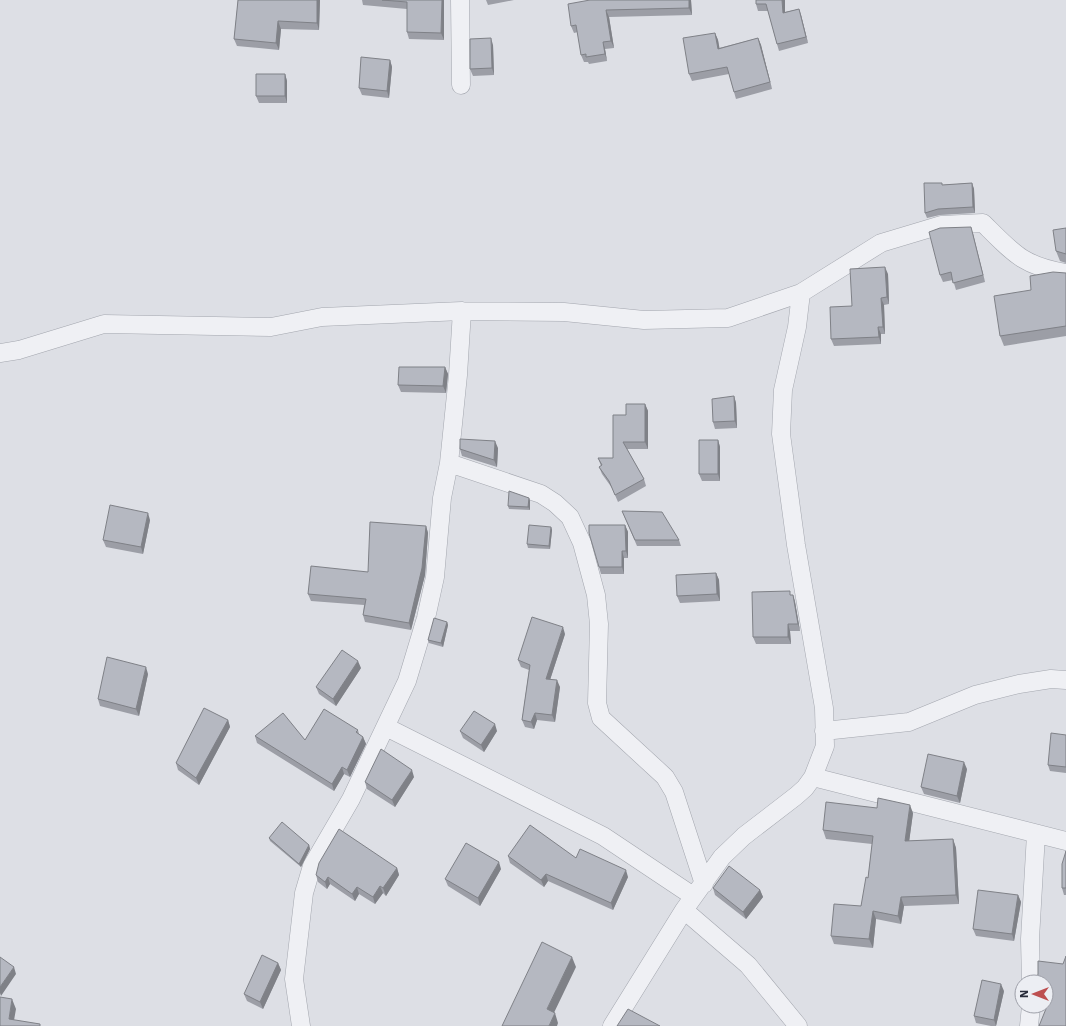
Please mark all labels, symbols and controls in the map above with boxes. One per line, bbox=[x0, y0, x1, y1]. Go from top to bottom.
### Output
north arrow bbox=[1014, 974, 1054, 1014]
text: N bbox=[1018, 990, 1031, 998]

